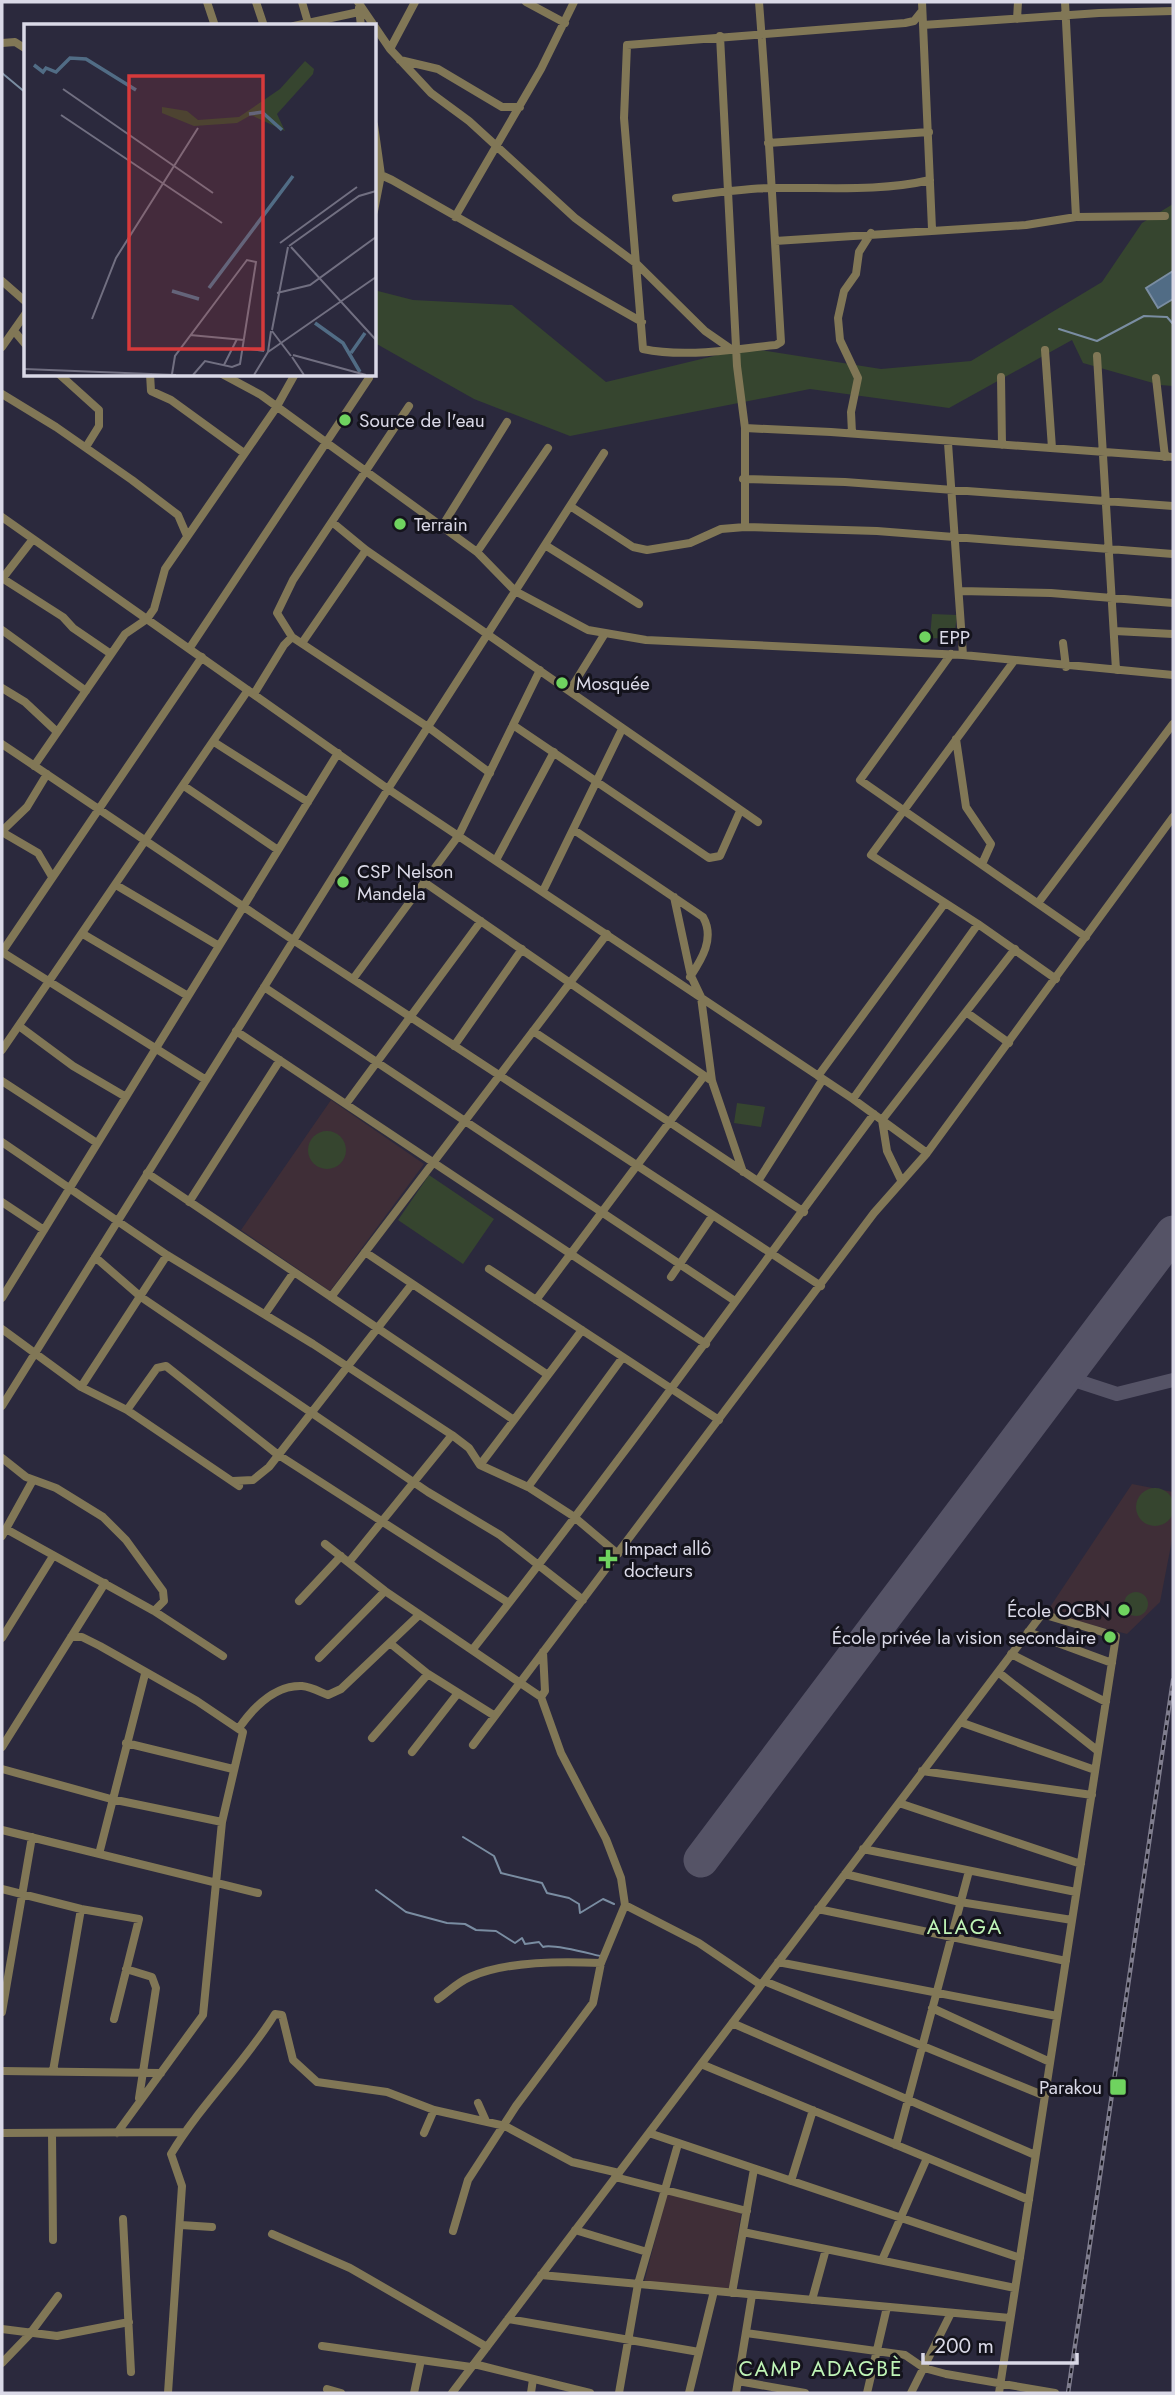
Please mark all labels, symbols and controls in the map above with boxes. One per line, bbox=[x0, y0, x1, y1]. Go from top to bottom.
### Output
inset map bbox=[24, 24, 376, 376]
place label: Source de l'eau bbox=[359, 407, 485, 434]
marker: Source de l'eau bbox=[337, 412, 353, 428]
place label: Terrain bbox=[414, 511, 468, 538]
marker: Terrain bbox=[392, 516, 408, 532]
place label: EPP bbox=[939, 624, 970, 651]
marker: EPP bbox=[917, 629, 933, 645]
place label: Mosquée bbox=[576, 670, 650, 697]
marker: Mosquée bbox=[554, 675, 570, 691]
place label: CSP Nelson Mandela bbox=[357, 858, 453, 907]
marker: CSP Nelson Mandela bbox=[335, 874, 351, 890]
place label: Impact allô docteurs bbox=[624, 1535, 711, 1584]
marker: Impact allô docteurs bbox=[598, 1549, 618, 1569]
place label: École OCBN bbox=[1007, 1597, 1110, 1624]
marker: École OCBN bbox=[1116, 1602, 1132, 1618]
place label: École privée la vision secondaire bbox=[832, 1624, 1096, 1651]
marker: École privée la vision secondaire bbox=[1102, 1629, 1118, 1645]
district label: ALAGA bbox=[927, 1912, 1003, 1942]
place label: Parakou bbox=[1039, 2074, 1102, 2101]
marker: Parakou bbox=[1108, 2077, 1128, 2097]
scale bar bbox=[923, 2322, 1077, 2366]
text: 200 m bbox=[934, 2331, 994, 2361]
district label: CAMP ADAGBÈ bbox=[738, 2354, 904, 2384]

